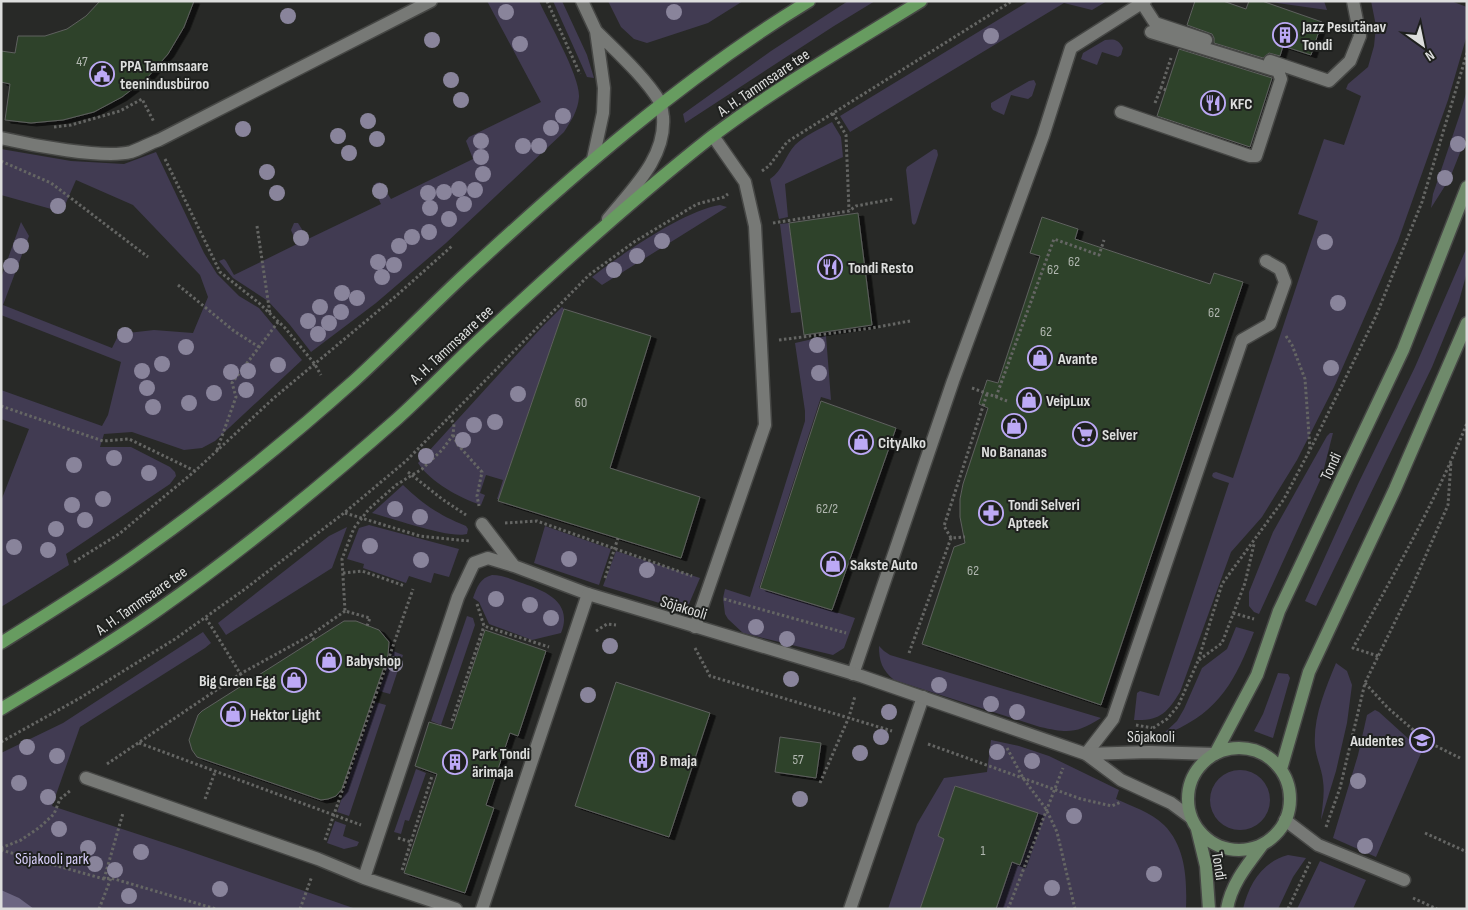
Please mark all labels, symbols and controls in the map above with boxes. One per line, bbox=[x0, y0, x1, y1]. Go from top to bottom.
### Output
place label: Jazz Pesutänav Tondi bbox=[1301, 18, 1387, 55]
north arrow bbox=[1398, 20, 1448, 70]
building icon: Jazz Pesutänav Tondi bbox=[1272, 22, 1298, 48]
street label: A. H. Tammsaare tee bbox=[713, 45, 814, 122]
text: N bbox=[1422, 46, 1438, 65]
house number: 47 bbox=[76, 53, 88, 70]
place label: PPA Tammsaare teenindusbüroo bbox=[120, 57, 209, 94]
public building icon: PPA Tammsaare teenindusbüroo bbox=[89, 61, 115, 87]
restaurant icon: KFC bbox=[1200, 90, 1226, 116]
place label: KFC bbox=[1230, 95, 1253, 114]
house number: 62 bbox=[1068, 253, 1080, 270]
restaurant icon: Tondi Resto bbox=[817, 254, 843, 280]
place label: Tondi Resto bbox=[848, 259, 914, 278]
house number: 62 bbox=[1047, 261, 1059, 278]
street label: A. H. Tammsaare tee bbox=[406, 302, 498, 389]
house number: 62 bbox=[1208, 304, 1220, 321]
house number: 62 bbox=[1040, 323, 1052, 340]
shop icon: Avante bbox=[1027, 345, 1053, 371]
place label: Avante bbox=[1057, 350, 1098, 369]
shop icon: VeipLux bbox=[1016, 387, 1042, 413]
place label: VeipLux bbox=[1046, 392, 1091, 411]
house number: 60 bbox=[575, 394, 587, 411]
shop icon: No Bananas bbox=[1001, 413, 1027, 439]
supermarket icon: Selver bbox=[1072, 421, 1098, 447]
place label: Selver bbox=[1102, 426, 1138, 445]
shop icon: CityAlko bbox=[848, 429, 874, 455]
place label: CityAlko bbox=[878, 434, 926, 453]
place label: No Bananas bbox=[981, 443, 1047, 462]
street label: Tondi bbox=[1317, 450, 1346, 484]
place label: Tondi Selveri Apteek bbox=[1007, 496, 1080, 533]
house number: 62/2 bbox=[816, 500, 838, 517]
pharmacy icon: Tondi Selveri Apteek bbox=[978, 500, 1004, 526]
shop icon: Sakste Auto bbox=[820, 551, 846, 577]
place label: Sakste Auto bbox=[850, 556, 918, 575]
house number: 62 bbox=[967, 562, 979, 579]
street label: A. H. Tammsaare tee bbox=[92, 563, 191, 640]
street label: Sõjakooli bbox=[658, 592, 709, 625]
shop icon: Babyshop bbox=[316, 647, 342, 673]
place label: Babyshop bbox=[346, 652, 401, 671]
shop icon: Big Green Egg bbox=[281, 667, 307, 693]
place label: Big Green Egg bbox=[199, 672, 276, 691]
shop icon: Hektor Light bbox=[220, 701, 246, 727]
place label: Hektor Light bbox=[250, 706, 321, 725]
school or university icon: Audentes bbox=[1409, 727, 1435, 753]
street label: Sõjakooli bbox=[1127, 728, 1175, 747]
place label: Audentes bbox=[1349, 732, 1404, 751]
place label: Park Tondi ärimaja bbox=[472, 745, 530, 782]
building icon: B maja bbox=[629, 747, 655, 773]
building icon: Park Tondi ärimaja bbox=[442, 749, 468, 775]
house number: 57 bbox=[792, 751, 804, 768]
place label: B maja bbox=[660, 752, 697, 771]
house number: 1 bbox=[981, 842, 986, 859]
park label: Sõjakooli park bbox=[15, 850, 89, 869]
street label: Tondi bbox=[1207, 851, 1230, 882]

